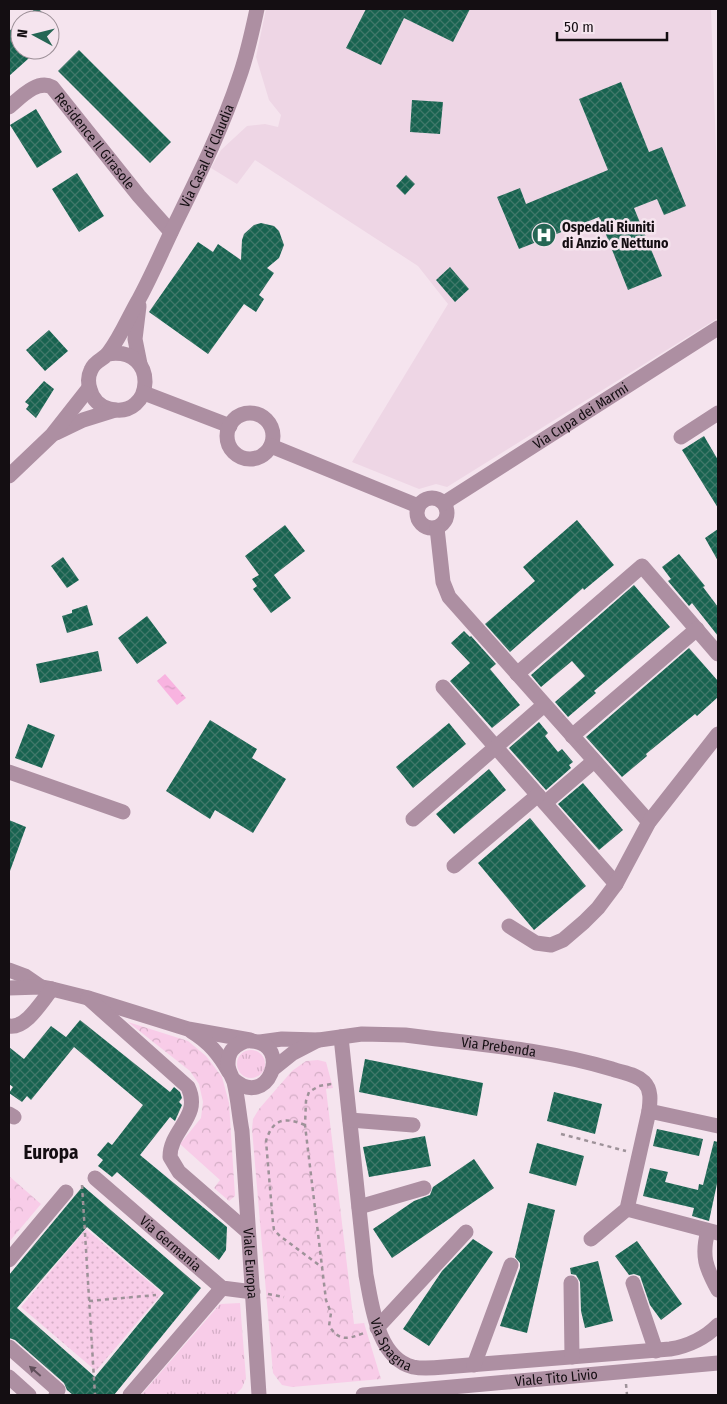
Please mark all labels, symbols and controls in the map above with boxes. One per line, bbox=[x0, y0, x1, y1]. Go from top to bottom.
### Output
north arrow bbox=[10, 10, 60, 60]
scale bar bbox=[557, 10, 667, 42]
text: 50 m bbox=[564, 18, 594, 36]
text: N bbox=[14, 28, 32, 39]
street label: Residence Il Girasole bbox=[51, 89, 139, 193]
street label: Via Casal di Claudia bbox=[176, 102, 237, 210]
place label: Ospedali Riuniti di Anzio e Nettuno bbox=[562, 219, 669, 252]
hospital icon: Ospedali Riuniti di Anzio e Nettuno bbox=[531, 222, 557, 248]
street label: Via Cupa dei Marmi bbox=[530, 379, 631, 453]
street label: Via Prebenda bbox=[460, 1033, 537, 1060]
district label: Europa bbox=[24, 1141, 78, 1164]
street label: Via Germania bbox=[136, 1212, 205, 1275]
street label: Viale Europa bbox=[240, 1227, 261, 1299]
street label: Via Spagna bbox=[367, 1316, 414, 1375]
one-way arrow bbox=[29, 1365, 42, 1376]
street label: Viale Tito Livio bbox=[514, 1365, 598, 1390]

